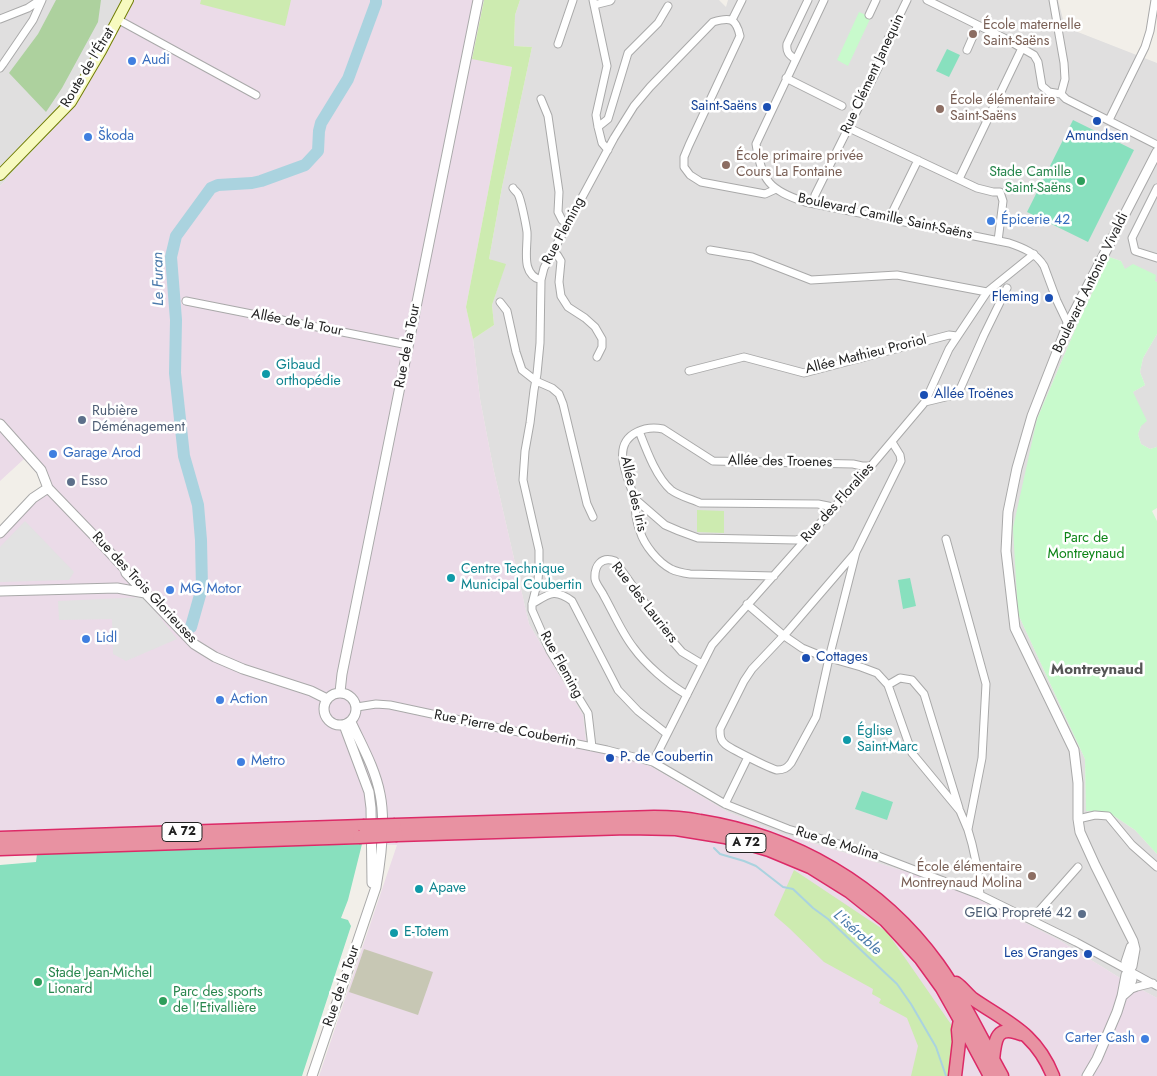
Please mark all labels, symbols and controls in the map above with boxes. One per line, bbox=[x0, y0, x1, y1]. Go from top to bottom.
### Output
street label: Rue Clément Janequin bbox=[838, 11, 908, 137]
place label: École maternelle Saint-Saëns bbox=[983, 18, 1081, 50]
street label: Route de l'Étrat bbox=[58, 25, 118, 111]
marker: École maternelle Saint-Saëns bbox=[967, 28, 979, 40]
place label: Audi bbox=[142, 53, 170, 69]
marker: Audi bbox=[126, 55, 138, 67]
place label: École élémentaire Saint-Saëns bbox=[950, 93, 1055, 125]
place label: Saint-Saëns bbox=[691, 99, 757, 115]
marker: Saint-Saëns bbox=[761, 101, 773, 113]
marker: École élémentaire Saint-Saëns bbox=[934, 103, 946, 115]
marker: Amundsen bbox=[1091, 115, 1103, 127]
place label: Škoda bbox=[98, 129, 134, 145]
place label: Amundsen bbox=[1065, 129, 1129, 145]
marker: Škoda bbox=[82, 131, 94, 143]
place label: École primaire privée Cours La Fontaine bbox=[736, 149, 863, 182]
marker: École primaire privée Cours La Fontaine bbox=[720, 159, 732, 171]
place label: Stade Camille Saint-Saëns bbox=[989, 165, 1071, 198]
marker: Stade Camille Saint-Saëns bbox=[1075, 175, 1087, 187]
street label: Boulevard Camille Saint-Saëns bbox=[796, 190, 974, 244]
street label: Rue Fleming bbox=[539, 194, 589, 268]
street label: Boulevard Antonio Vivaldi bbox=[1050, 210, 1132, 356]
place label: Épicerie 42 bbox=[1001, 213, 1070, 229]
marker: Épicerie 42 bbox=[985, 215, 997, 227]
water label: Le Furan bbox=[150, 252, 168, 306]
place label: Fleming bbox=[992, 290, 1039, 306]
marker: Fleming bbox=[1043, 292, 1055, 304]
street label: Rue de la Tour bbox=[392, 303, 424, 389]
street label: Allée de la Tour bbox=[250, 306, 344, 340]
street label: Allée Mathieu Proriol bbox=[804, 332, 928, 378]
place label: Gibaud orthopédie bbox=[276, 358, 341, 391]
marker: Gibaud orthopédie bbox=[260, 368, 272, 380]
place label: Allée Troënes bbox=[934, 387, 1013, 403]
marker: Allée Troënes bbox=[918, 389, 930, 401]
place label: Rubière Déménagement bbox=[92, 404, 185, 437]
marker: Rubière Déménagement bbox=[76, 414, 88, 426]
place label: Garage Arod bbox=[63, 446, 141, 462]
marker: Garage Arod bbox=[47, 448, 59, 460]
street label: Allée des Troenes bbox=[728, 453, 832, 471]
street label: Allée des Iris bbox=[616, 455, 650, 533]
street label: Rue des Floralies bbox=[798, 460, 878, 546]
place label: Esso bbox=[81, 474, 108, 490]
marker: Esso bbox=[65, 476, 77, 488]
street label: Rue des Trois Glorieuses bbox=[88, 529, 200, 647]
park label: Parc de Montreynaud bbox=[1048, 531, 1124, 564]
street label: Rue des Lauriers bbox=[607, 559, 681, 647]
place label: Centre Technique Municipal Coubertin bbox=[461, 562, 582, 594]
marker: Centre Technique Municipal Coubertin bbox=[445, 572, 457, 584]
place label: MG Motor bbox=[180, 582, 241, 598]
marker: MG Motor bbox=[164, 584, 176, 596]
street label: Rue Fleming bbox=[536, 629, 586, 701]
place label: Lidl bbox=[96, 631, 117, 647]
marker: Lidl bbox=[80, 633, 92, 645]
place label: Cottages bbox=[816, 650, 868, 666]
marker: Cottages bbox=[800, 652, 812, 664]
district label: Montreynaud bbox=[1051, 661, 1143, 679]
place label: Action bbox=[230, 692, 268, 708]
marker: Action bbox=[214, 694, 226, 706]
street label: Rue Pierre de Coubertin bbox=[433, 707, 577, 751]
place label: Église Saint-Marc bbox=[857, 724, 918, 756]
marker: Église Saint-Marc bbox=[841, 734, 853, 746]
place label: P. de Coubertin bbox=[620, 750, 713, 766]
marker: P. de Coubertin bbox=[604, 752, 616, 764]
place label: Metro bbox=[251, 754, 285, 770]
marker: Metro bbox=[235, 756, 247, 768]
road number: A 72 bbox=[162, 822, 202, 842]
street label: Rue de Molina bbox=[793, 823, 881, 865]
road number: A 72 bbox=[726, 834, 766, 852]
place label: École élémentaire Montreynaud Molina bbox=[901, 860, 1022, 892]
marker: École élémentaire Montreynaud Molina bbox=[1026, 870, 1038, 882]
place label: Apave bbox=[429, 881, 466, 897]
marker: Apave bbox=[413, 883, 425, 895]
place label: GEIQ Propreté 42 bbox=[964, 906, 1072, 922]
water label: L'isérable bbox=[829, 907, 885, 959]
marker: GEIQ Propreté 42 bbox=[1076, 908, 1088, 920]
place label: E-Totem bbox=[404, 925, 449, 941]
marker: E-Totem bbox=[388, 927, 400, 939]
street label: Rue de la Tour bbox=[320, 943, 364, 1029]
place label: Les Granges bbox=[1004, 946, 1078, 962]
marker: Les Granges bbox=[1082, 948, 1094, 960]
place label: Stade Jean-Michel Lionard bbox=[48, 966, 152, 999]
marker: Stade Jean-Michel Lionard bbox=[32, 976, 44, 988]
place label: Parc des sports de l'Etivallière bbox=[173, 985, 263, 1018]
marker: Parc des sports de l'Etivallière bbox=[157, 995, 169, 1007]
place label: Carter Cash bbox=[1065, 1031, 1135, 1047]
marker: Carter Cash bbox=[1139, 1033, 1151, 1045]

